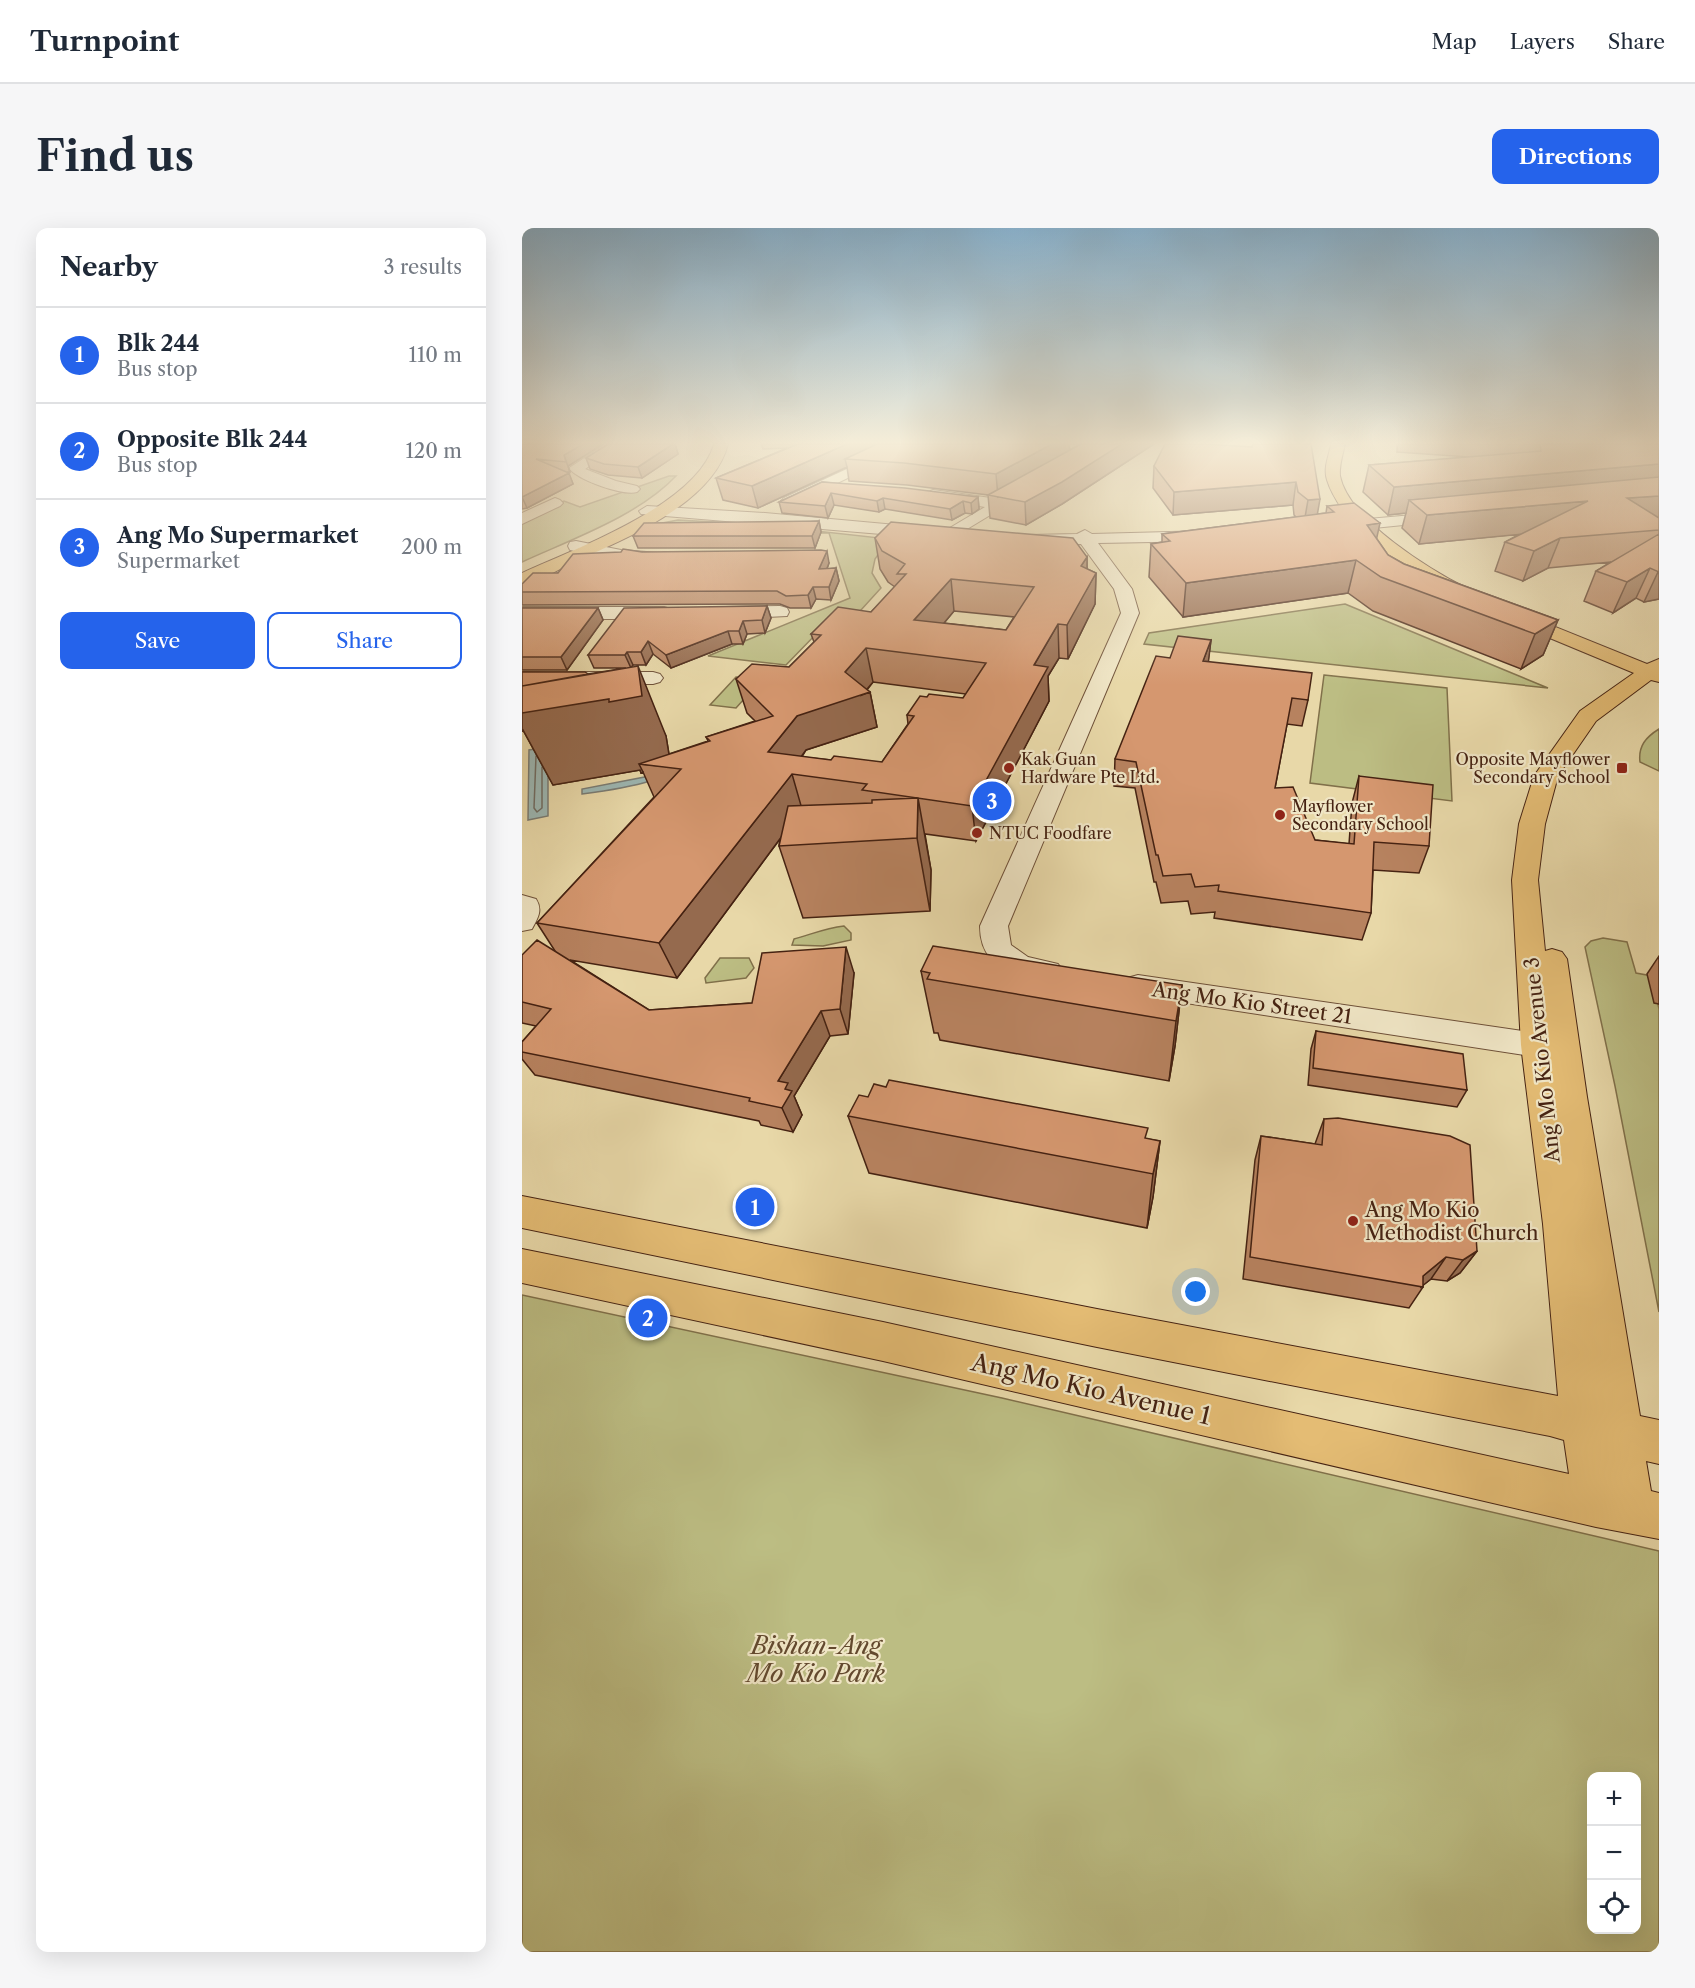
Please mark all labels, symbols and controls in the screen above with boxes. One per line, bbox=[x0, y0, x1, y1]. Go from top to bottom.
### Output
text: Turnpoint bbox=[30, 24, 179, 58]
text: Map bbox=[1432, 29, 1477, 54]
text: Layers bbox=[1510, 29, 1575, 54]
text: Share bbox=[1608, 29, 1665, 54]
button: Directions bbox=[1492, 129, 1659, 184]
text: Find us bbox=[36, 130, 194, 182]
text: Nearby bbox=[60, 251, 158, 283]
text: 3 results bbox=[384, 255, 462, 279]
text: Blk 244 bbox=[117, 330, 200, 357]
text: 1 bbox=[75, 343, 84, 367]
text: 110 m bbox=[409, 343, 462, 367]
text: Bus stop bbox=[117, 357, 198, 381]
text: Opposite Blk 244 bbox=[117, 426, 308, 453]
text: 2 bbox=[74, 439, 85, 463]
text: 120 m bbox=[405, 439, 462, 463]
text: Bus stop bbox=[117, 453, 198, 477]
text: Ang Mo Supermarket bbox=[117, 522, 358, 549]
text: 3 bbox=[74, 535, 85, 559]
text: 200 m bbox=[401, 535, 462, 559]
text: Supermarket bbox=[117, 549, 240, 573]
button: Save bbox=[60, 612, 255, 669]
button: Share bbox=[267, 612, 462, 669]
place label: Kak Guan Hardware Pte Ltd. bbox=[1021, 749, 1160, 787]
place label: Opposite Mayflower Secondary School bbox=[1456, 749, 1610, 787]
marker: Kak Guan Hardware Pte Ltd. bbox=[1002, 761, 1016, 775]
marker: Opposite Mayflower Secondary School bbox=[1615, 761, 1629, 775]
pin: 3 bbox=[972, 778, 1012, 824]
place label: Mayflower Secondary School bbox=[1292, 796, 1429, 834]
marker: Mayflower Secondary School bbox=[1273, 808, 1287, 822]
place label: NTUC Foodfare bbox=[989, 823, 1112, 843]
marker: NTUC Foodfare bbox=[970, 826, 984, 840]
street label: Ang Mo Kio Avenue 3 bbox=[1519, 956, 1565, 1165]
street label: Ang Mo Kio Street 21 bbox=[1149, 977, 1354, 1029]
pin: 1 bbox=[736, 1184, 774, 1230]
place label: Ang Mo Kio Methodist Church bbox=[1364, 1198, 1539, 1245]
marker: Ang Mo Kio Methodist Church bbox=[1346, 1214, 1360, 1228]
your location bbox=[1181, 1277, 1210, 1306]
pin: 2 bbox=[628, 1296, 668, 1340]
street label: Ang Mo Kio Avenue 1 bbox=[968, 1347, 1213, 1431]
park label: Bishan-Ang Mo Kio Park bbox=[744, 1631, 886, 1688]
map controls bbox=[1587, 1772, 1641, 1934]
button: + bbox=[1587, 1772, 1641, 1826]
button: − bbox=[1587, 1826, 1641, 1880]
button: locate bbox=[1587, 1880, 1641, 1934]

